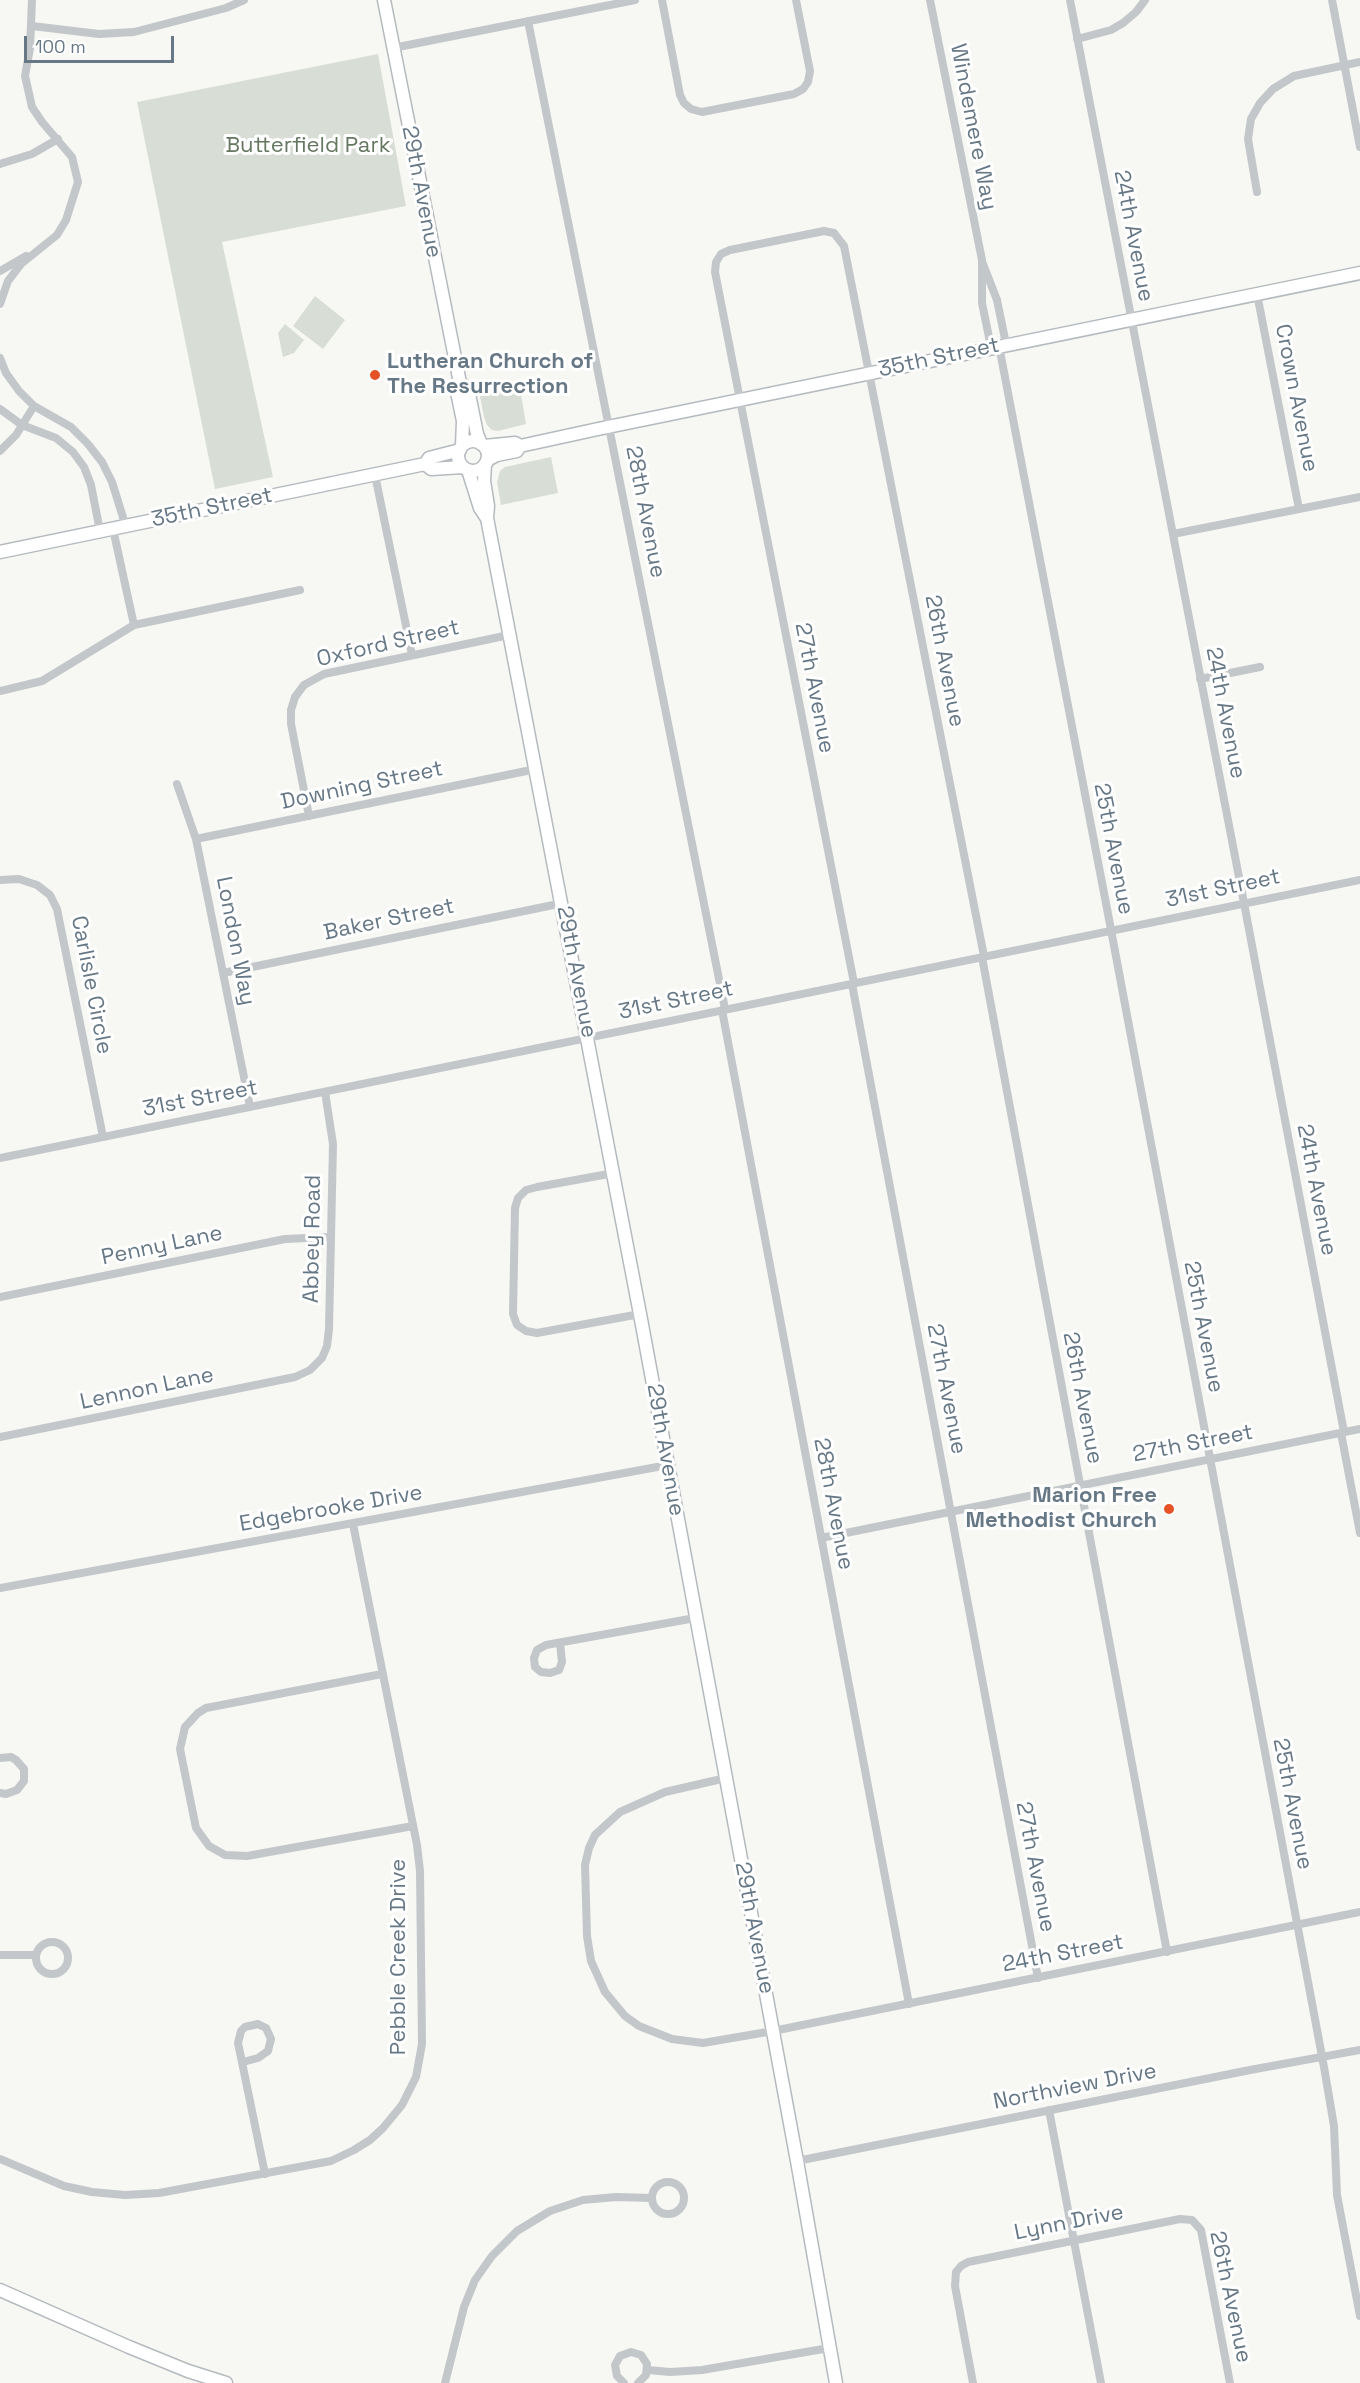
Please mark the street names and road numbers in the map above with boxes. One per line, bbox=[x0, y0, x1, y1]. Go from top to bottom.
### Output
street label: Windemere Way bbox=[944, 42, 1002, 212]
street label: 29th Avenue bbox=[395, 124, 447, 260]
street label: 24th Avenue bbox=[1107, 168, 1159, 304]
street label: Crown Avenue bbox=[1269, 322, 1323, 474]
street label: 35th Street bbox=[876, 332, 1002, 384]
street label: 28th Avenue bbox=[619, 444, 671, 580]
street label: 35th Street bbox=[149, 482, 275, 534]
street label: 26th Avenue bbox=[918, 593, 970, 729]
street label: Oxford Street bbox=[314, 615, 462, 673]
street label: 27th Avenue bbox=[788, 620, 840, 756]
street label: 24th Avenue bbox=[1199, 645, 1251, 781]
street label: Downing Street bbox=[279, 756, 445, 816]
street label: 25th Avenue bbox=[1087, 781, 1139, 917]
street label: 31st Street bbox=[1163, 864, 1283, 914]
street label: London Way bbox=[210, 874, 260, 1008]
street label: Baker Street bbox=[321, 893, 457, 947]
street label: 29th Avenue bbox=[550, 904, 602, 1040]
street label: Carlisle Circle bbox=[65, 914, 117, 1056]
street label: 31st Street bbox=[616, 976, 736, 1026]
street label: 31st Street bbox=[140, 1075, 260, 1123]
street label: 24th Avenue bbox=[1290, 1122, 1342, 1258]
street label: Abbey Road bbox=[299, 1175, 327, 1303]
street label: Penny Lane bbox=[99, 1220, 225, 1272]
street label: 25th Avenue bbox=[1177, 1259, 1229, 1395]
street label: 27th Avenue bbox=[920, 1321, 972, 1457]
street label: 26th Avenue bbox=[1056, 1330, 1108, 1466]
street label: Lennon Lane bbox=[78, 1362, 216, 1416]
street label: 29th Avenue bbox=[640, 1382, 690, 1518]
street label: 27th Street bbox=[1131, 1419, 1255, 1469]
street label: 28th Avenue bbox=[807, 1436, 859, 1572]
street label: Edgebrooke Drive bbox=[237, 1480, 425, 1538]
street label: 25th Avenue bbox=[1266, 1736, 1318, 1872]
street label: 27th Avenue bbox=[1009, 1799, 1061, 1935]
street label: Pebble Creek Drive bbox=[386, 1859, 412, 2055]
street label: 29th Avenue bbox=[728, 1860, 780, 1996]
street label: 24th Street bbox=[1000, 1929, 1126, 1979]
street label: Northview Drive bbox=[991, 2058, 1159, 2116]
street label: Lynn Drive bbox=[1012, 2199, 1126, 2247]
street label: 26th Avenue bbox=[1203, 2229, 1257, 2365]

